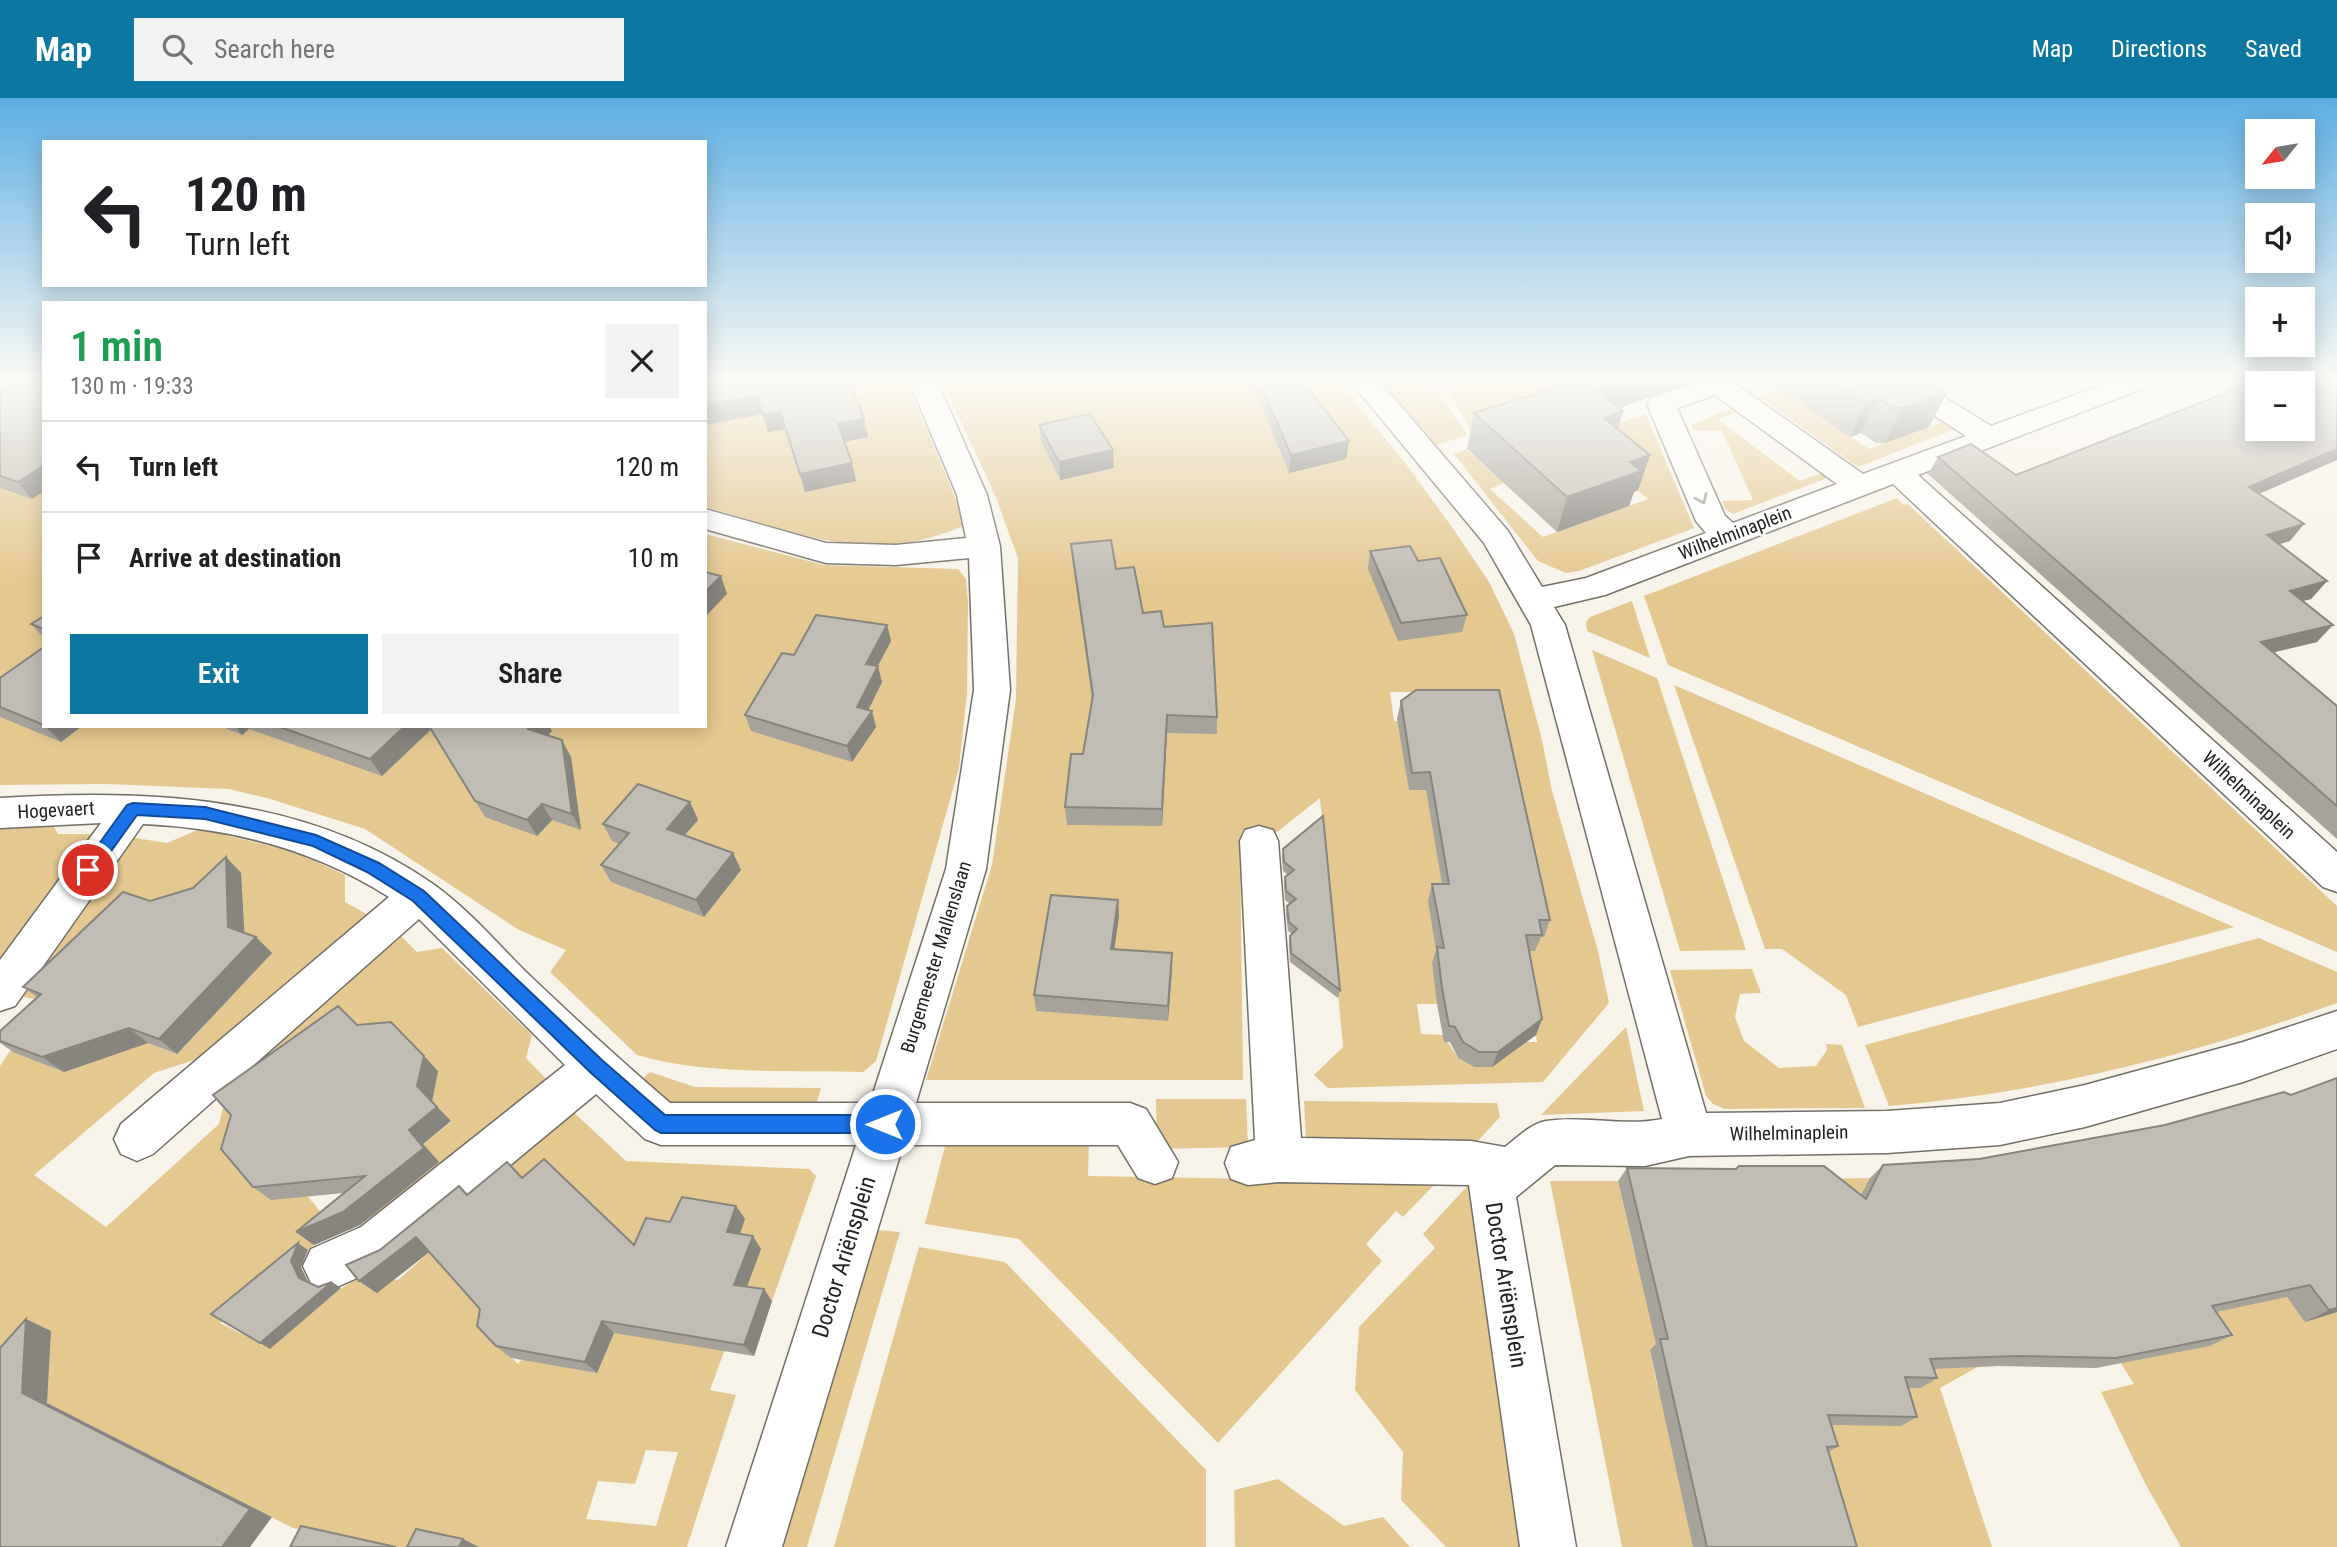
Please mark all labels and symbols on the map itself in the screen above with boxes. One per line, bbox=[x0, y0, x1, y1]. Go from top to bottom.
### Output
north arrow bbox=[2245, 119, 2315, 189]
one-way arrow bbox=[1694, 491, 1708, 504]
street label: Wilhelminaplein bbox=[1675, 501, 1795, 565]
street label: Wilhelminaplein bbox=[2198, 746, 2300, 844]
street label: Hogevaert bbox=[17, 796, 95, 824]
pin bbox=[58, 840, 118, 900]
street label: Burgemeester Mallenslaan bbox=[896, 858, 976, 1056]
position arrow bbox=[848, 1087, 922, 1161]
street label: Wilhelminaplein bbox=[1729, 1120, 1849, 1146]
street label: Doctor Ariënsplein bbox=[807, 1173, 881, 1341]
street label: Doctor Ariënsplein bbox=[1480, 1200, 1532, 1370]

